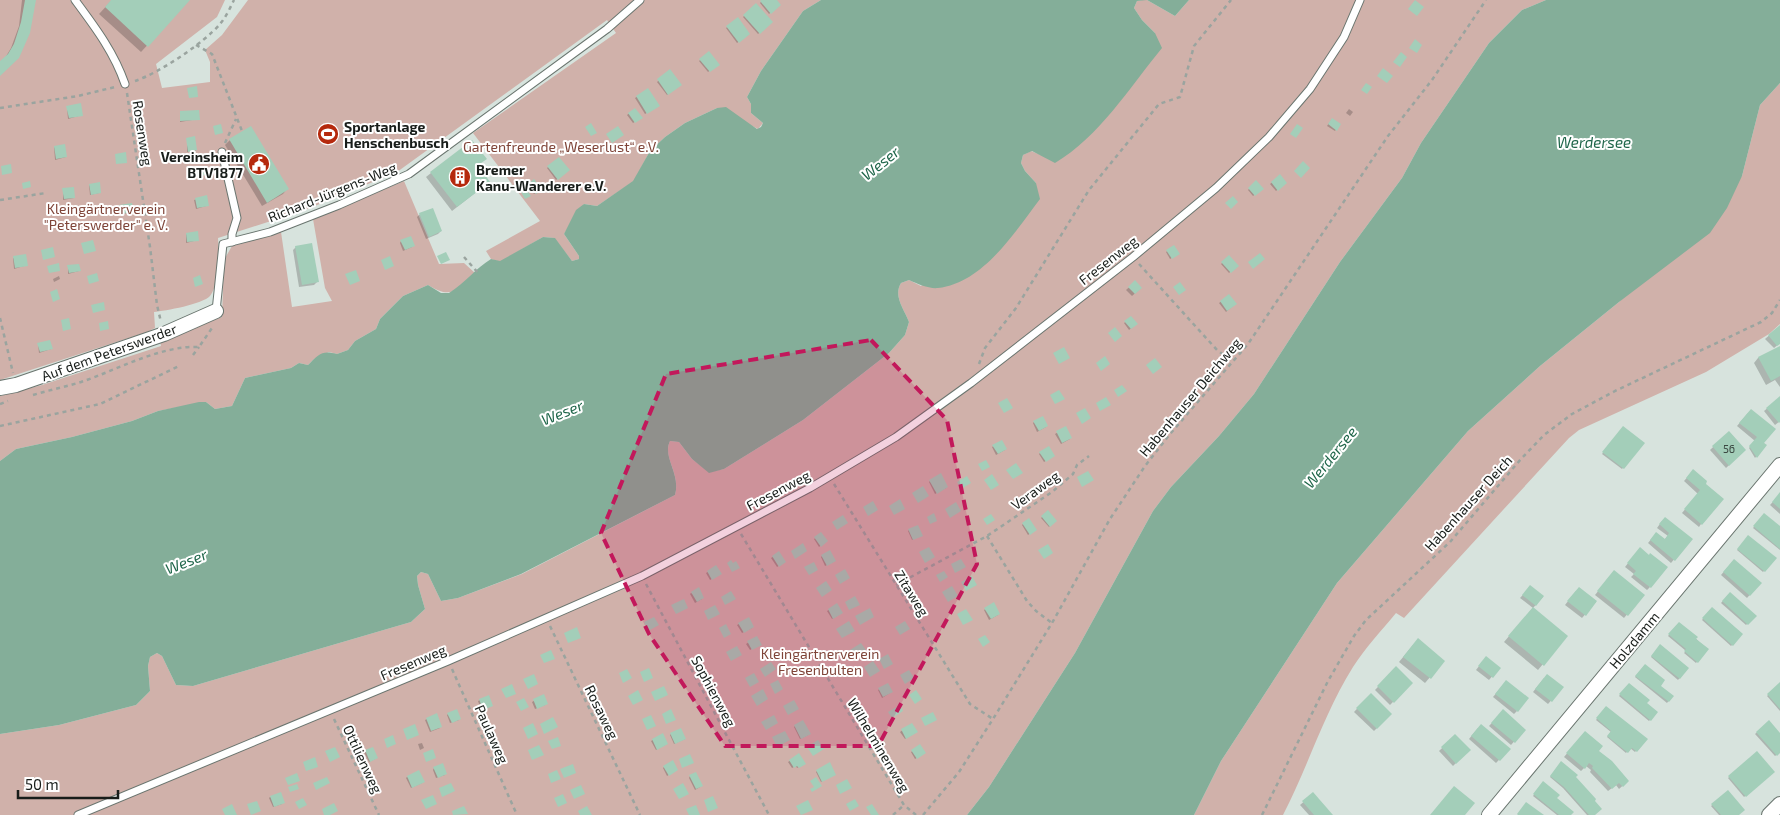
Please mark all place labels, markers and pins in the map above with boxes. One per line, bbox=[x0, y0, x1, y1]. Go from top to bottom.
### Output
place label: Sportanlage Henschenbusch bbox=[344, 118, 449, 151]
sports icon: Sportanlage Henschenbusch bbox=[316, 122, 340, 146]
place label: Vereinsheim BTV1877 bbox=[161, 148, 244, 181]
public building icon: Vereinsheim BTV1877 bbox=[247, 152, 271, 176]
place label: Bremer Kanu-Wanderer e.V. bbox=[476, 161, 606, 194]
building icon: Bremer Kanu-Wanderer e.V. bbox=[448, 165, 472, 189]

